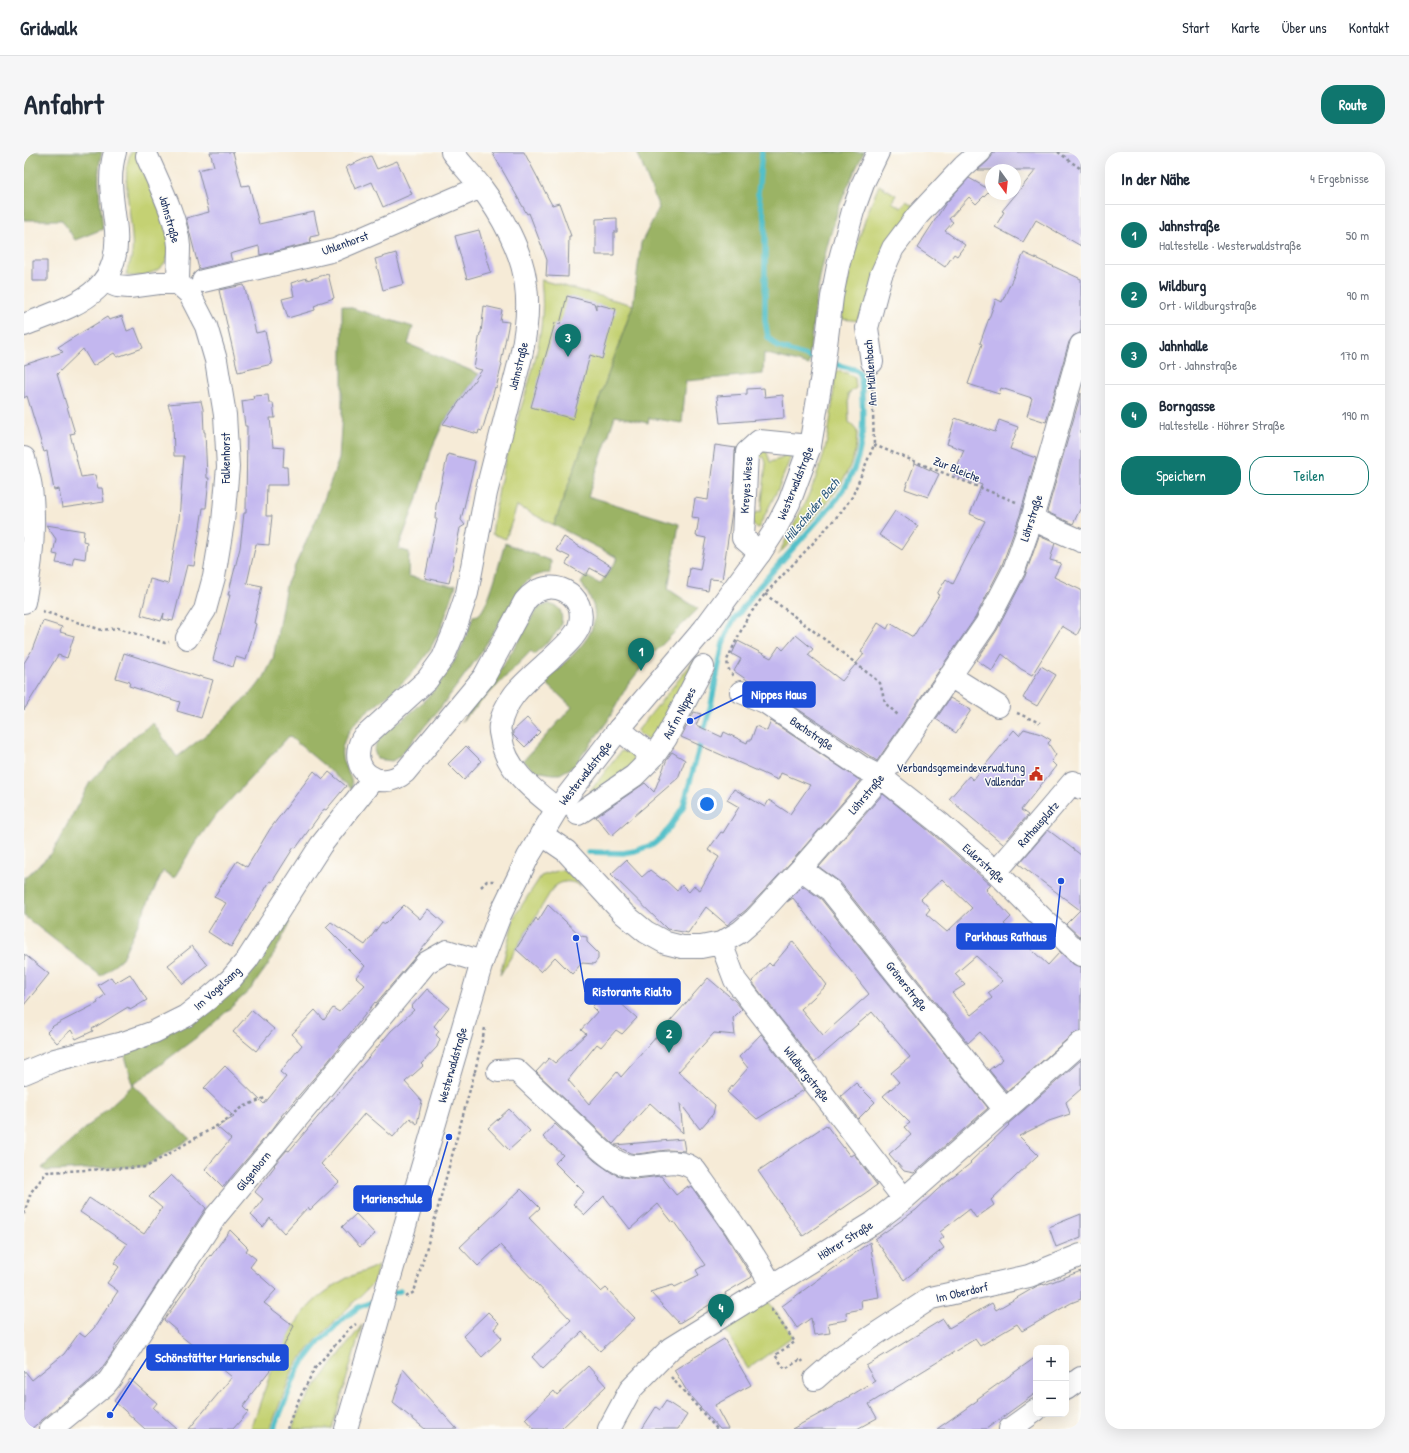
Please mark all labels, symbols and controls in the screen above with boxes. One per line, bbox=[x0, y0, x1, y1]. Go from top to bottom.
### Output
text: Gridwalk bbox=[20, 15, 77, 41]
text: Start bbox=[1182, 18, 1209, 37]
text: Karte bbox=[1231, 18, 1260, 37]
text: Über uns bbox=[1282, 18, 1327, 37]
text: Kontakt bbox=[1349, 18, 1389, 37]
text: Anfahrt bbox=[24, 85, 104, 123]
button: Route bbox=[1321, 85, 1385, 124]
north arrow bbox=[985, 164, 1021, 200]
text: In der Nähe bbox=[1121, 167, 1190, 190]
text: 4 Ergebnisse bbox=[1310, 169, 1369, 187]
street label: Jahnstraße bbox=[155, 193, 185, 245]
text: Jahnstraße bbox=[1159, 215, 1220, 236]
street label: Uhlenhorst bbox=[319, 226, 371, 259]
text: 1 bbox=[1132, 226, 1136, 244]
text: 50 m bbox=[1346, 226, 1369, 244]
text: Haltestelle · Westerwaldstraße bbox=[1159, 236, 1301, 254]
text: Wildburg bbox=[1159, 275, 1206, 296]
text: 2 bbox=[1131, 286, 1137, 304]
text: 90 m bbox=[1347, 286, 1369, 304]
text: Ort · Wildburgstraße bbox=[1159, 296, 1257, 314]
pin: 3 bbox=[555, 324, 581, 357]
text: Jahnhalle bbox=[1159, 335, 1208, 356]
street label: Am Mühlenbach bbox=[859, 339, 881, 407]
street label: Jahnstraße bbox=[504, 340, 532, 392]
text: 3 bbox=[1131, 346, 1137, 364]
text: 170 m bbox=[1340, 346, 1369, 364]
text: Ort · Jahnstraße bbox=[1159, 356, 1237, 374]
text: Borngasse bbox=[1159, 395, 1215, 416]
text: 4 bbox=[1132, 406, 1136, 424]
text: 190 m bbox=[1342, 406, 1369, 424]
text: Haltestelle · Höhrer Straße bbox=[1159, 416, 1285, 434]
street label: Falkenhorst bbox=[217, 432, 234, 484]
street label: Westerwaldstraße bbox=[773, 444, 818, 522]
street label: Zur Bleiche bbox=[931, 452, 983, 486]
street label: Kreyes Wiese bbox=[736, 456, 756, 514]
button: Speichern bbox=[1121, 456, 1241, 495]
button: Teilen bbox=[1249, 456, 1369, 495]
water label: Hillscheider Bach bbox=[779, 473, 844, 546]
street label: Löhrstraße bbox=[1015, 492, 1047, 544]
pin: 1 bbox=[628, 638, 654, 671]
callout: Nippes Haus bbox=[743, 682, 815, 707]
street label: Auf'm Nippes bbox=[658, 684, 700, 742]
text: Nippes Haus bbox=[751, 685, 807, 704]
street label: Bachstraße bbox=[787, 712, 838, 754]
street label: Westerwaldstraße bbox=[554, 737, 616, 809]
place label: Verbandsgemeindeverwaltung Vallendar bbox=[897, 759, 1025, 790]
public building icon: Verbandsgemeindeverwaltung Vallendar bbox=[1028, 766, 1044, 782]
street label: Löhrstraße bbox=[844, 770, 888, 818]
your location bbox=[697, 794, 717, 814]
street label: Rathausplatz bbox=[1013, 797, 1063, 851]
street label: Eulerstraße bbox=[959, 839, 1009, 887]
callout: Parkhaus Rathaus bbox=[957, 924, 1055, 949]
text: Parkhaus Rathaus bbox=[965, 927, 1047, 945]
street label: Grönerstraße bbox=[882, 957, 932, 1015]
street label: Im Vogelsang bbox=[189, 962, 245, 1014]
callout: Ristorante Rialto bbox=[585, 979, 680, 1004]
text: Ristorante Rialto bbox=[592, 982, 672, 1000]
pin: 2 bbox=[656, 1020, 682, 1053]
street label: Westerwaldstraße bbox=[433, 1025, 471, 1105]
street label: Wildburgstraße bbox=[780, 1042, 834, 1106]
street label: Gilgenborn bbox=[232, 1147, 274, 1195]
callout: Marienschule bbox=[354, 1186, 431, 1211]
text: Marienschule bbox=[361, 1189, 423, 1207]
street label: Höhrer Straße bbox=[814, 1216, 876, 1264]
street label: Im Oberdorf bbox=[934, 1278, 990, 1306]
pin: 4 bbox=[708, 1294, 734, 1327]
callout: Schönstätter Marienschule bbox=[147, 1345, 288, 1370]
map controls bbox=[1033, 1345, 1069, 1417]
button: + bbox=[1033, 1345, 1069, 1381]
text: Schönstätter Marienschule bbox=[155, 1348, 282, 1366]
button: − bbox=[1033, 1381, 1069, 1417]

